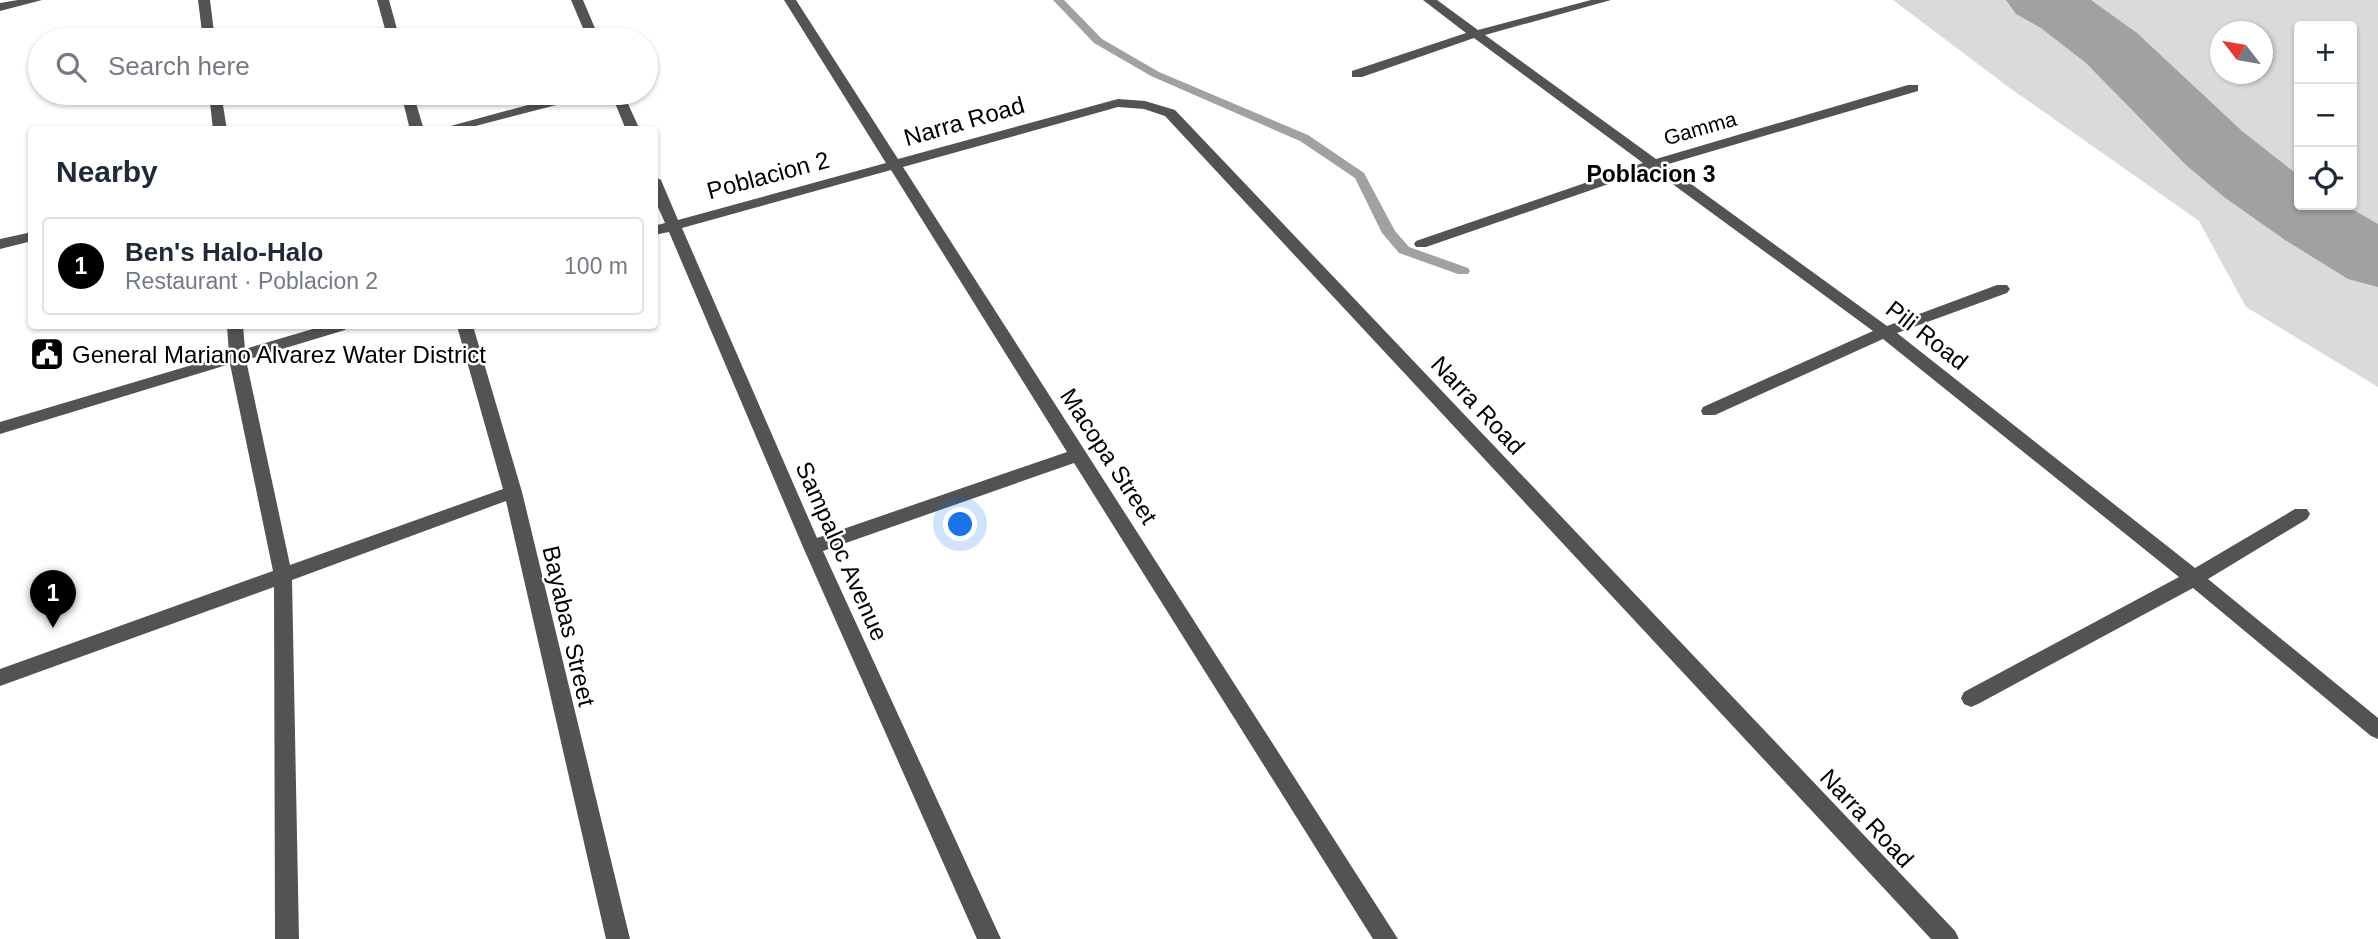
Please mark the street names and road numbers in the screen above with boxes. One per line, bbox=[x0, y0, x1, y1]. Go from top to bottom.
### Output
street label: Narra Road bbox=[901, 91, 1027, 151]
street label: Gamma bbox=[1661, 107, 1739, 149]
street label: Poblacion 2 bbox=[704, 146, 832, 204]
street label: Pili Road bbox=[1881, 295, 1973, 375]
street label: Narra Road bbox=[1426, 350, 1530, 460]
street label: Macopa Street bbox=[1055, 383, 1163, 529]
street label: Sampaloc Avenue bbox=[790, 457, 894, 645]
street label: Bayabas Street bbox=[537, 543, 601, 709]
street label: Narra Road bbox=[1815, 763, 1919, 873]

